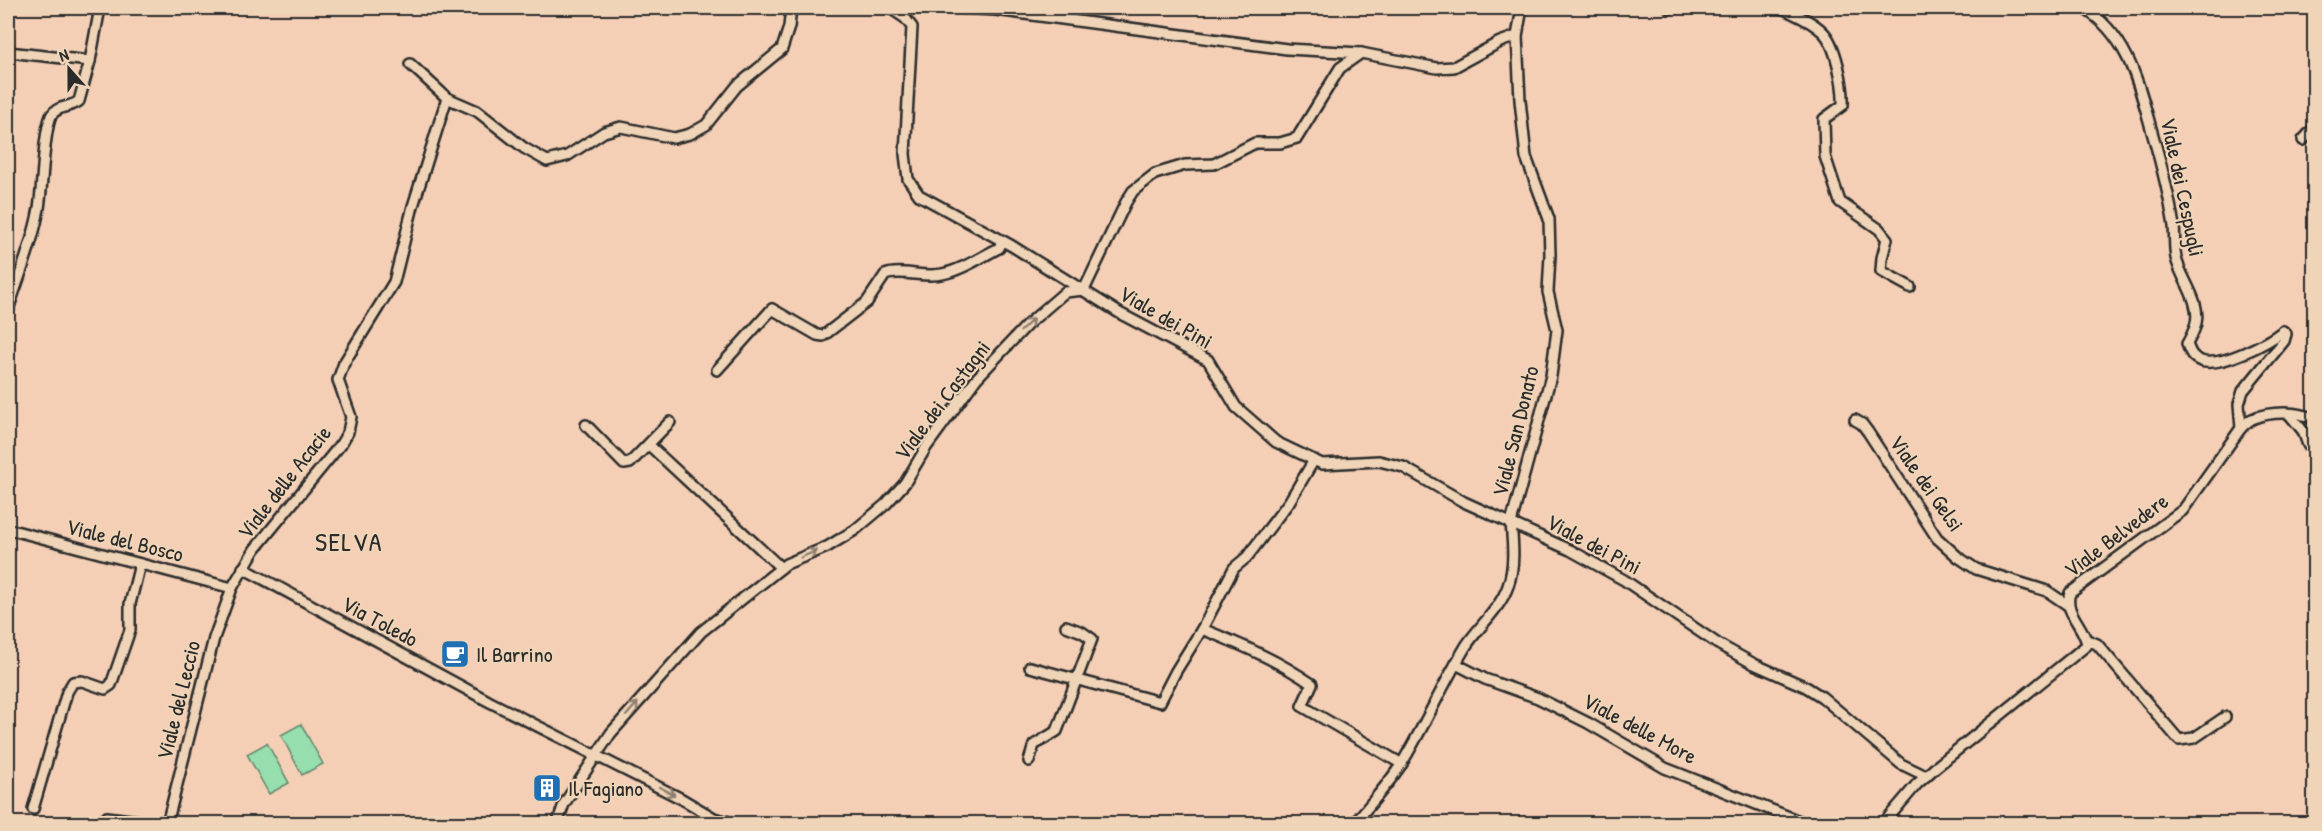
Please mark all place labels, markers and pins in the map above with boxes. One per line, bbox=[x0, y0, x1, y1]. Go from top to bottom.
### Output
cafe icon: Il Barrino bbox=[439, 638, 471, 670]
place label: Il Barrino bbox=[476, 639, 553, 669]
building icon: Il Fagiano bbox=[531, 772, 563, 804]
place label: Il Fagiano bbox=[568, 773, 643, 803]

